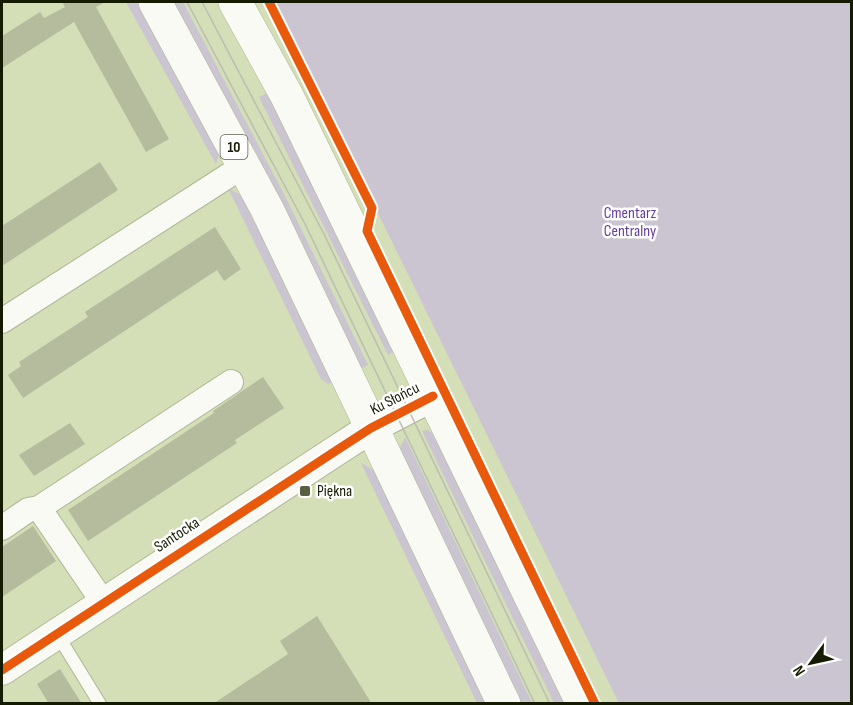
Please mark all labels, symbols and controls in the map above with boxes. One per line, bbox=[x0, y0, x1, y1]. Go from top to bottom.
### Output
road number: 10 bbox=[220, 135, 248, 159]
park label: Cmentarz Centralny bbox=[604, 204, 657, 241]
street label: Ku Słońcu bbox=[367, 379, 423, 419]
place label: Piękna bbox=[317, 482, 352, 501]
marker: Piękna bbox=[298, 484, 312, 498]
street label: Santocka bbox=[151, 513, 203, 557]
north arrow bbox=[781, 633, 841, 693]
text: N bbox=[789, 662, 810, 679]

